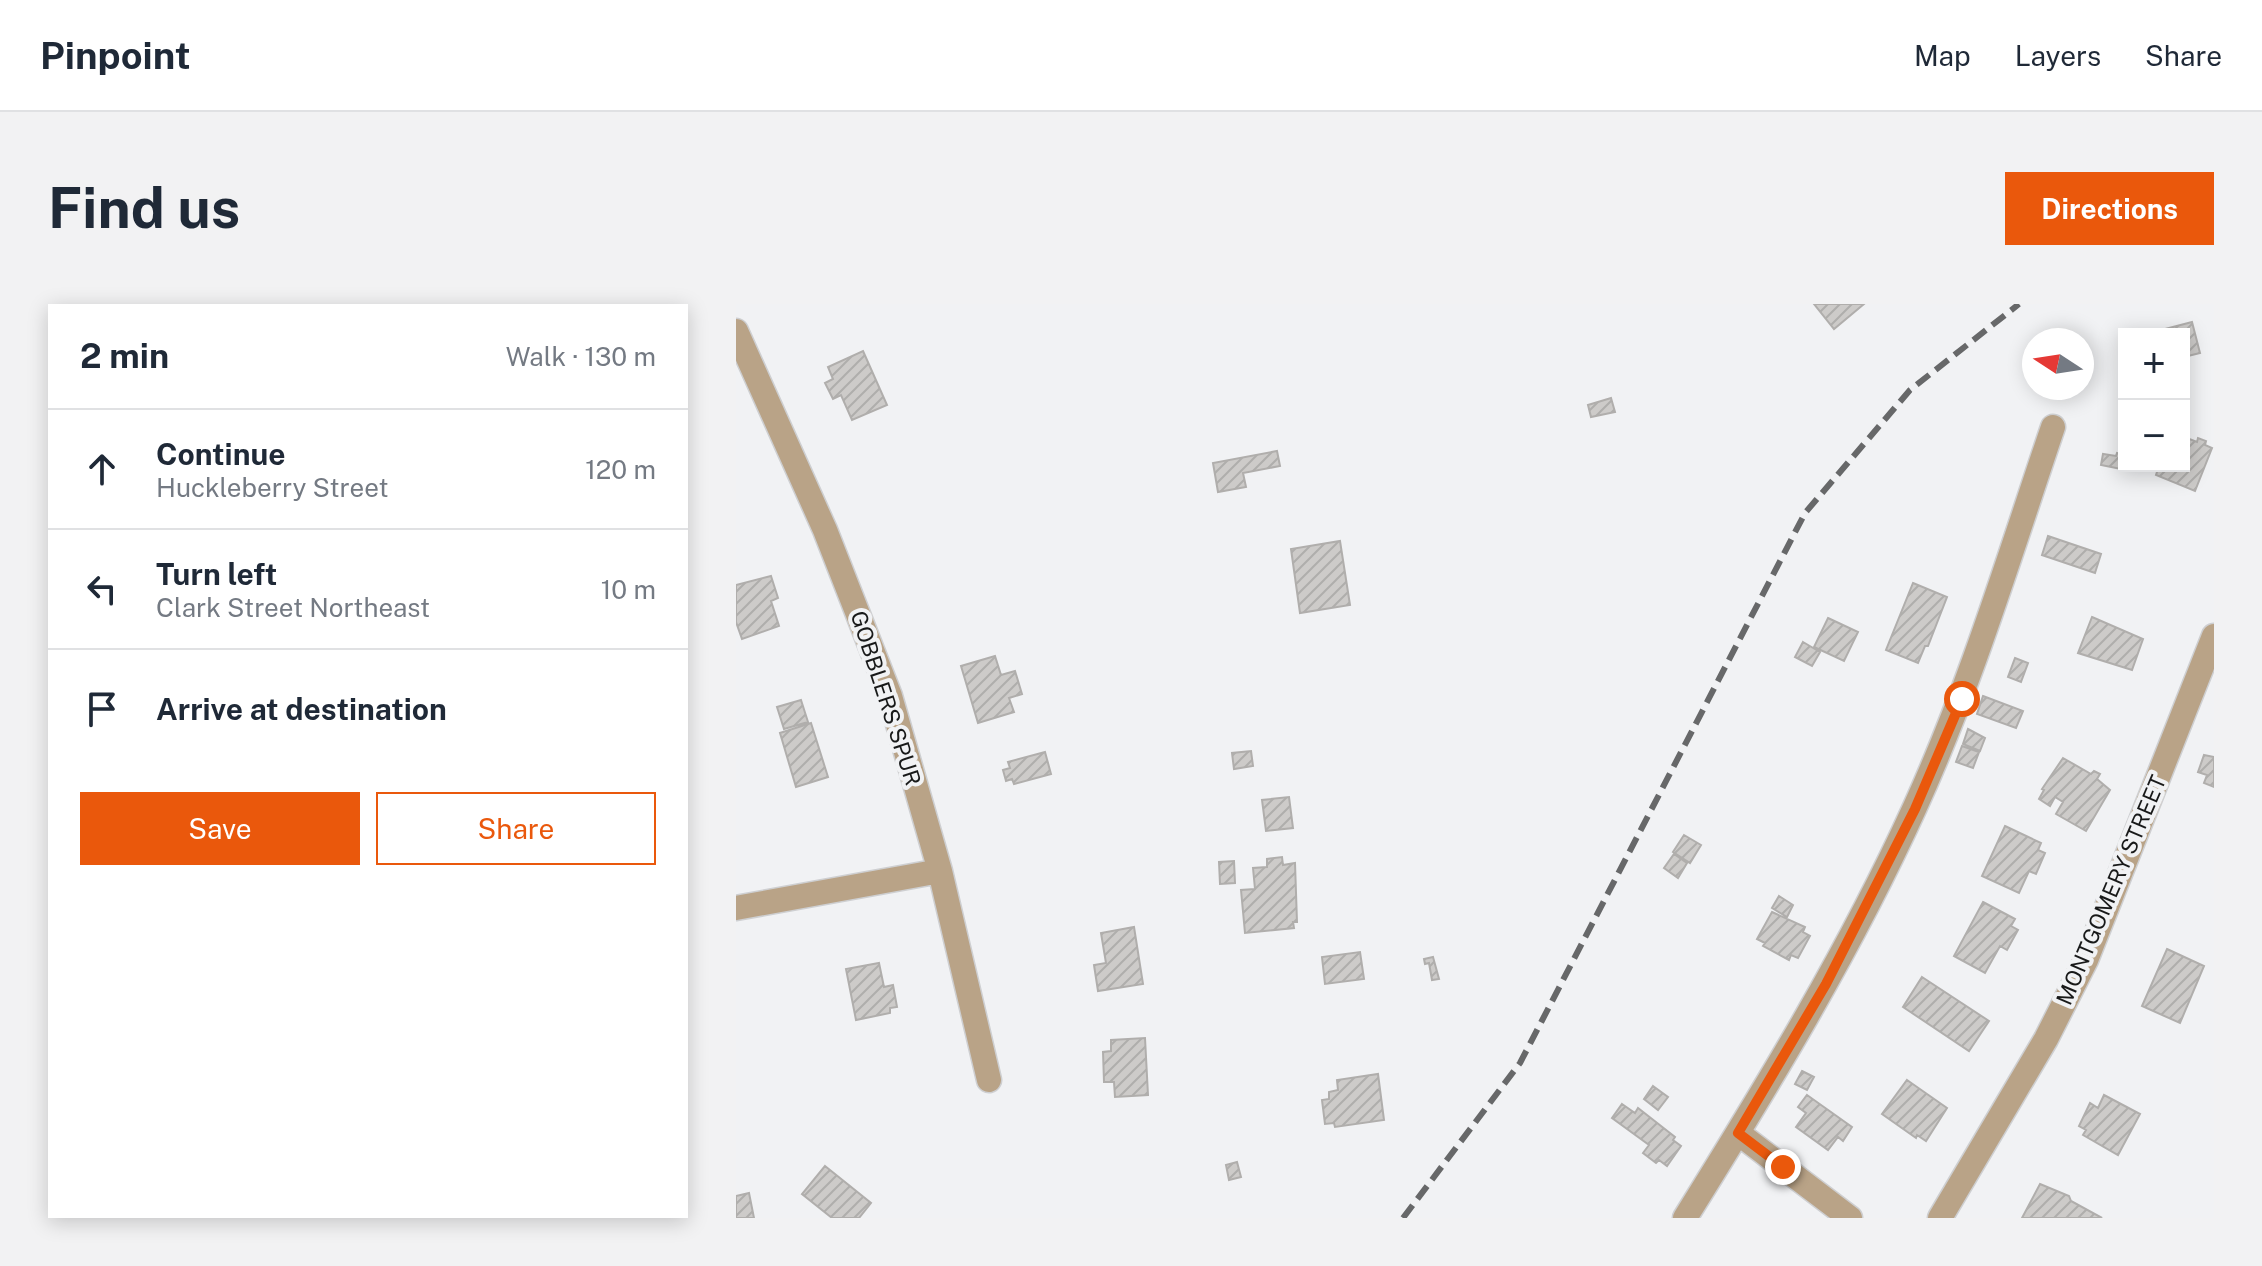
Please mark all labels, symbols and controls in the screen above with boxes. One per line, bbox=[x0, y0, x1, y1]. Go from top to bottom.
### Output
text: Pinpoint bbox=[40, 33, 190, 78]
text: Map bbox=[1914, 39, 1971, 72]
text: Layers bbox=[2015, 39, 2101, 72]
text: Share bbox=[2145, 39, 2222, 72]
button: Directions bbox=[2005, 172, 2214, 245]
text: Find us bbox=[48, 175, 240, 241]
north arrow bbox=[2022, 328, 2094, 400]
map controls bbox=[2118, 328, 2190, 472]
button: + bbox=[2118, 328, 2190, 400]
text: 2 min bbox=[80, 336, 169, 376]
text: Walk · 130 m bbox=[506, 341, 656, 372]
button: − bbox=[2118, 400, 2190, 472]
text: Continue bbox=[156, 436, 286, 472]
icon: ahead bbox=[80, 447, 124, 491]
text: 120 m bbox=[585, 454, 656, 485]
text: Huckleberry Street bbox=[156, 472, 389, 503]
text: Turn left bbox=[156, 556, 277, 592]
icon: left bbox=[80, 567, 124, 611]
text: 10 m bbox=[601, 574, 656, 605]
text: Clark Street Northeast bbox=[156, 592, 430, 623]
street label: GOBBLERS SPUR bbox=[846, 607, 926, 789]
route start bbox=[1944, 681, 1980, 717]
icon: arrive bbox=[80, 687, 124, 731]
text: Arrive at destination bbox=[156, 691, 447, 727]
street label: MONTGOMERY STREET bbox=[2051, 771, 2171, 1009]
button: Save bbox=[80, 792, 360, 865]
button: Share bbox=[376, 792, 656, 865]
route end bbox=[1765, 1149, 1801, 1185]

